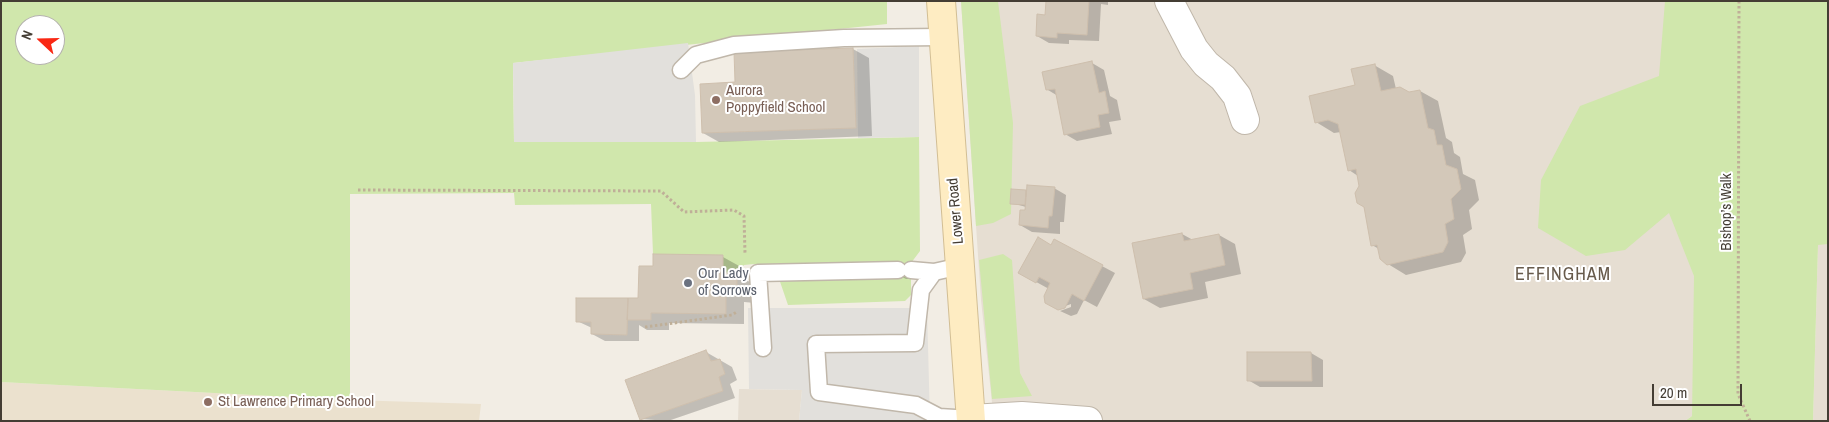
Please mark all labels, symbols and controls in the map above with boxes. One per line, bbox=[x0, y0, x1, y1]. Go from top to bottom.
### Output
north arrow bbox=[15, 15, 65, 65]
text: N bbox=[17, 28, 37, 42]
place label: Aurora Poppyfield School bbox=[726, 82, 825, 117]
marker: Aurora Poppyfield School bbox=[710, 94, 722, 106]
street label: Bishop’s Walk bbox=[1718, 173, 1736, 251]
street label: Lower Road bbox=[944, 177, 968, 245]
district label: EFFINGHAM bbox=[1514, 264, 1612, 286]
place label: Our Lady of Sorrows bbox=[698, 265, 757, 300]
marker: Our Lady of Sorrows bbox=[682, 277, 694, 289]
scale bar bbox=[1654, 374, 1744, 406]
text: 20 m bbox=[1660, 382, 1687, 403]
place label: St Lawrence Primary School bbox=[218, 393, 374, 411]
marker: St Lawrence Primary School bbox=[202, 396, 214, 408]

